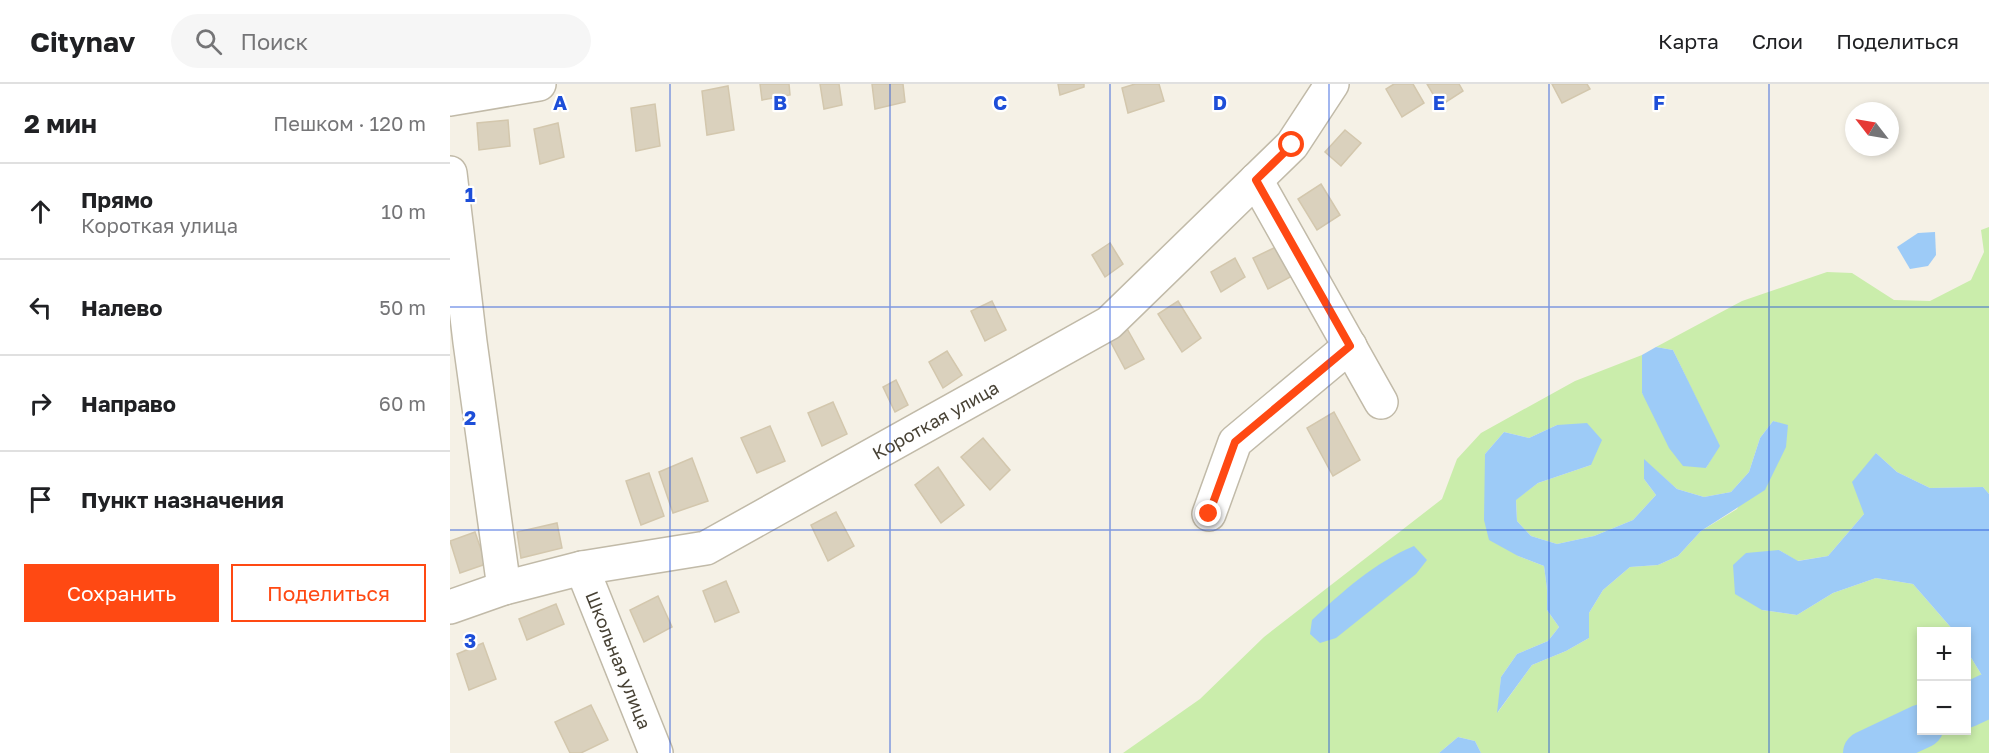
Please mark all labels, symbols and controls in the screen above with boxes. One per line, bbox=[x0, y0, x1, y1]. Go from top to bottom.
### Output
search box bbox=[171, 14, 591, 68]
text: Citynav bbox=[30, 25, 135, 58]
icon: search bbox=[192, 25, 225, 58]
text: Поиск bbox=[240, 28, 308, 55]
text: Карта bbox=[1658, 28, 1719, 54]
text: Слои bbox=[1752, 28, 1803, 54]
text: Поделиться bbox=[1836, 28, 1959, 54]
text: A bbox=[553, 90, 567, 114]
text: B bbox=[773, 90, 787, 114]
text: C bbox=[993, 90, 1007, 114]
text: D bbox=[1213, 90, 1227, 114]
text: E bbox=[1433, 90, 1445, 114]
text: F bbox=[1653, 90, 1665, 114]
north arrow bbox=[1845, 102, 1899, 156]
text: 2 мин bbox=[24, 108, 97, 139]
text: Пешком · 120 m bbox=[273, 111, 426, 135]
route start bbox=[1278, 131, 1304, 157]
text: 1 bbox=[465, 182, 475, 206]
text: Прямо bbox=[81, 186, 153, 213]
icon: ahead bbox=[24, 195, 57, 228]
text: 10 m bbox=[381, 199, 426, 223]
text: Короткая улица bbox=[81, 213, 238, 237]
icon: left bbox=[24, 291, 57, 324]
text: Налево bbox=[81, 294, 163, 321]
text: 50 m bbox=[379, 295, 426, 319]
street label: Короткая улица bbox=[868, 376, 1002, 464]
icon: right bbox=[24, 387, 57, 420]
text: Направо bbox=[81, 390, 176, 417]
text: 60 m bbox=[379, 391, 426, 415]
text: 2 bbox=[464, 405, 476, 429]
icon: arrive bbox=[24, 483, 57, 516]
text: Пункт назначения bbox=[81, 486, 284, 513]
route end bbox=[1195, 500, 1221, 526]
button: Сохранить bbox=[24, 564, 219, 622]
button: Поделиться bbox=[231, 564, 426, 622]
street label: Школьная улица bbox=[581, 588, 656, 732]
map controls bbox=[1917, 627, 1971, 735]
button: + bbox=[1917, 627, 1971, 681]
text: 3 bbox=[464, 628, 476, 652]
button: − bbox=[1917, 681, 1971, 735]

